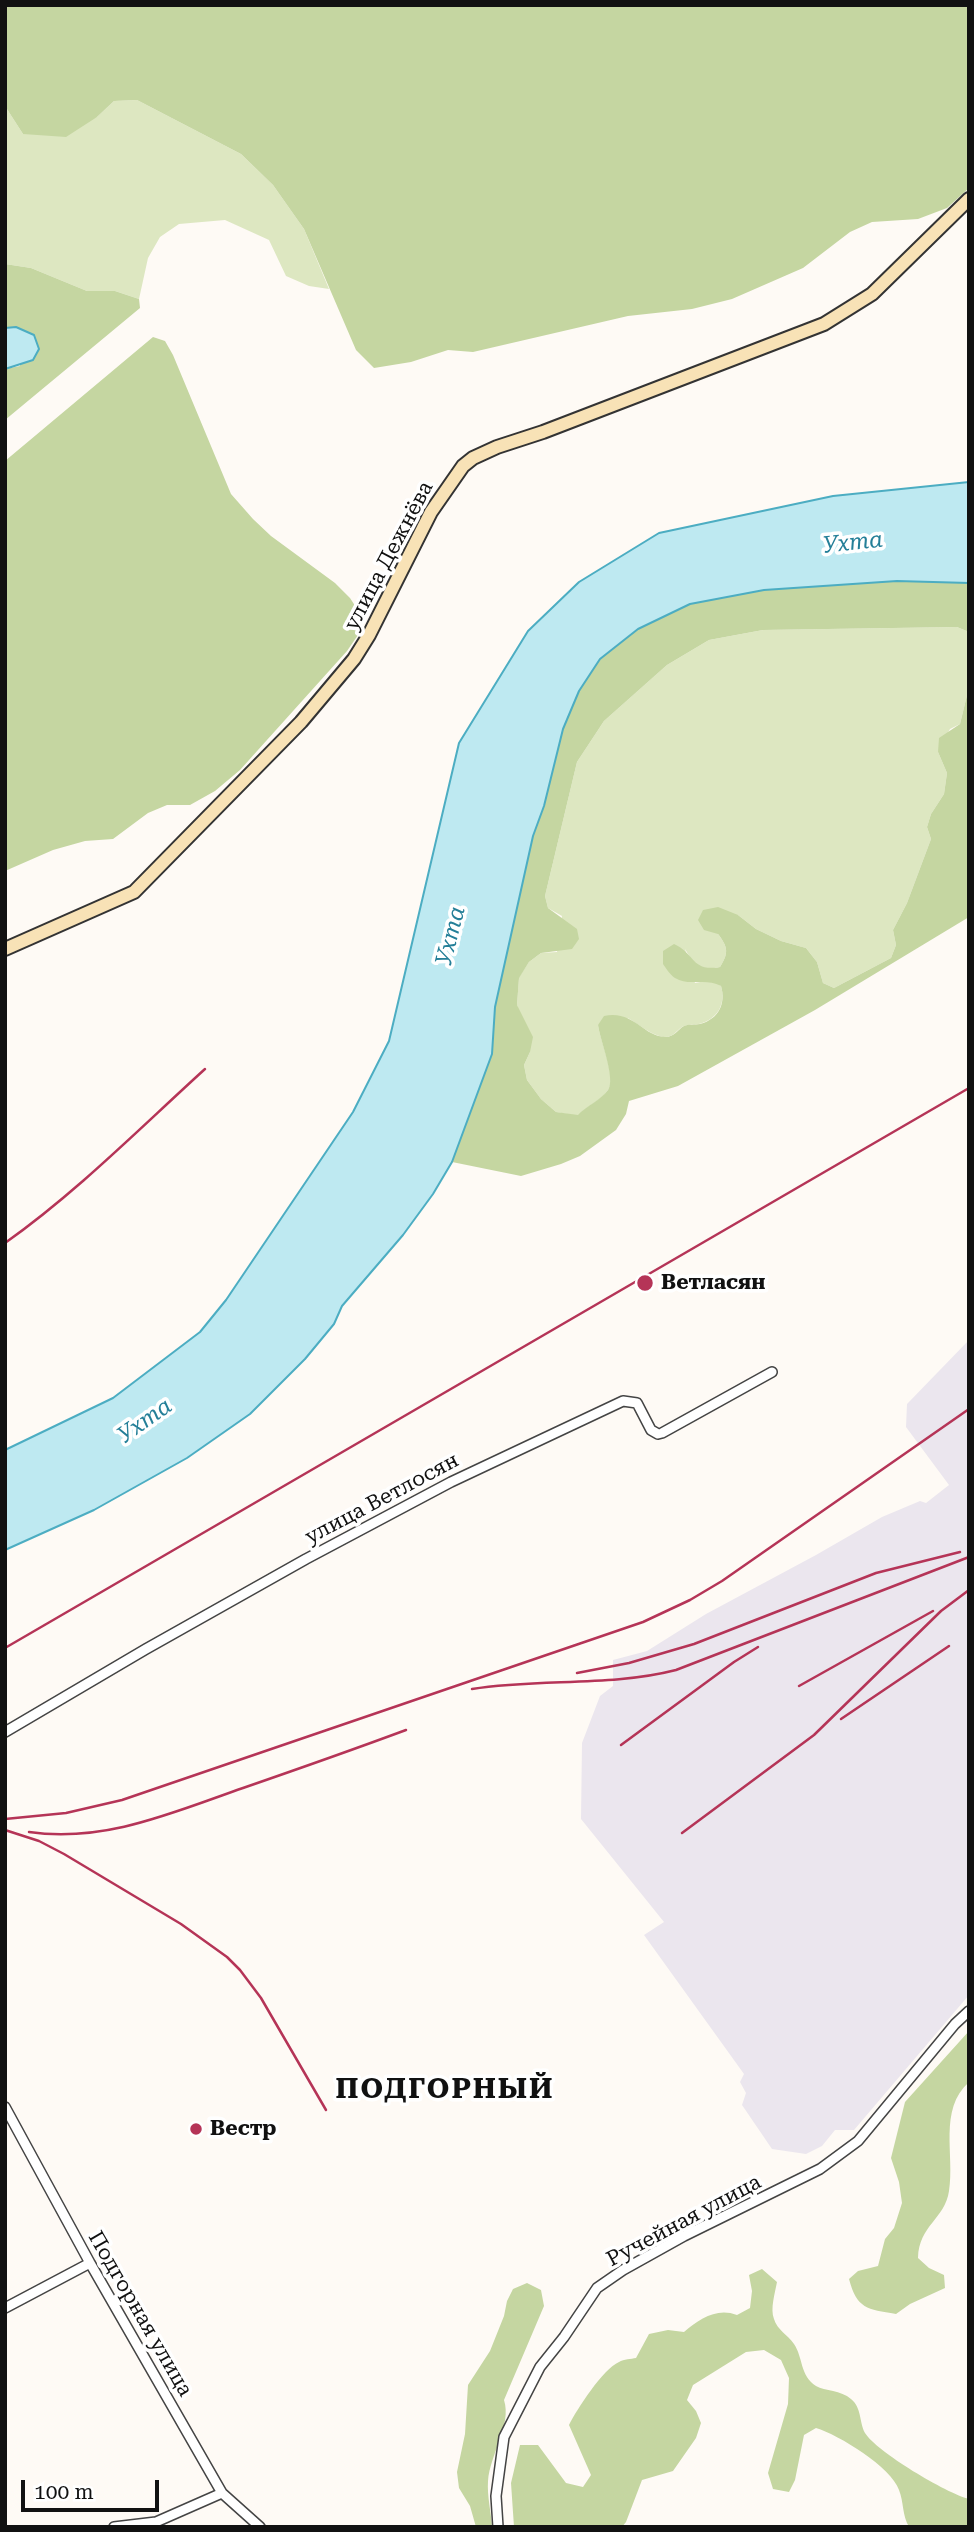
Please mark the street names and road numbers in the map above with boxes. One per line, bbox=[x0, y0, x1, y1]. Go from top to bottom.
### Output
street label: улица Дежнёва bbox=[339, 477, 439, 635]
street label: улица Ветлосян bbox=[301, 1448, 463, 1550]
street label: Ручейная улица bbox=[602, 2170, 766, 2272]
street label: Подгорная улица bbox=[82, 2227, 198, 2401]

